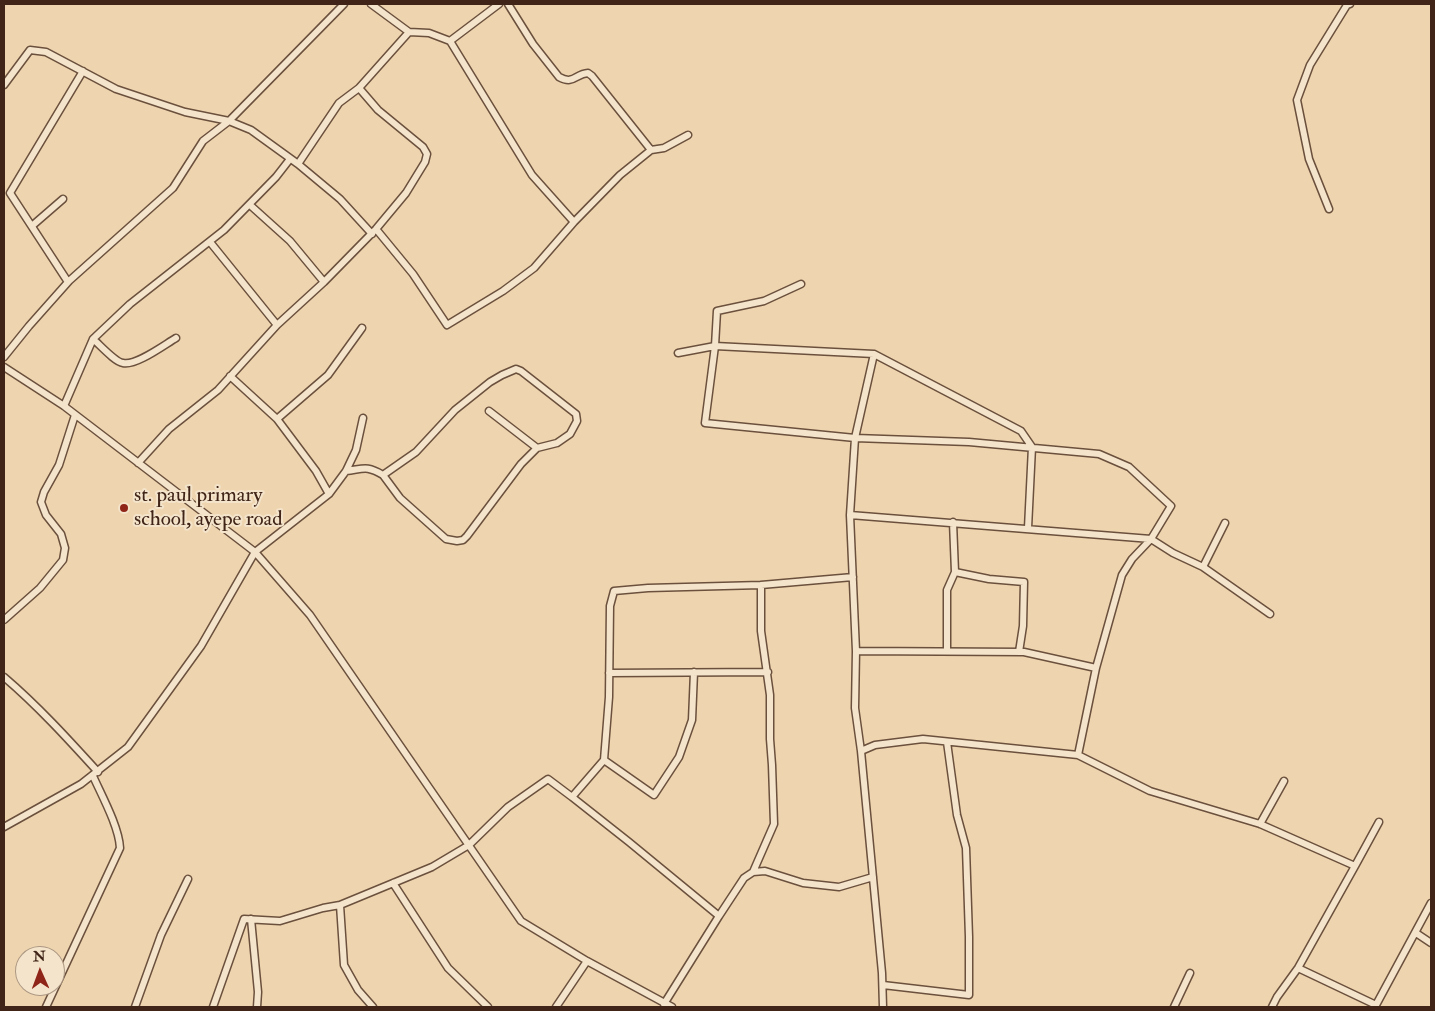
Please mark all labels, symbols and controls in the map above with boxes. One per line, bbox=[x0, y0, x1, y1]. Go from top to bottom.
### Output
place label: st. paul primary school, ayepe road bbox=[134, 483, 283, 533]
marker: st. paul primary school, ayepe road bbox=[118, 502, 130, 514]
north arrow bbox=[15, 946, 65, 996]
text: N bbox=[33, 948, 46, 965]

